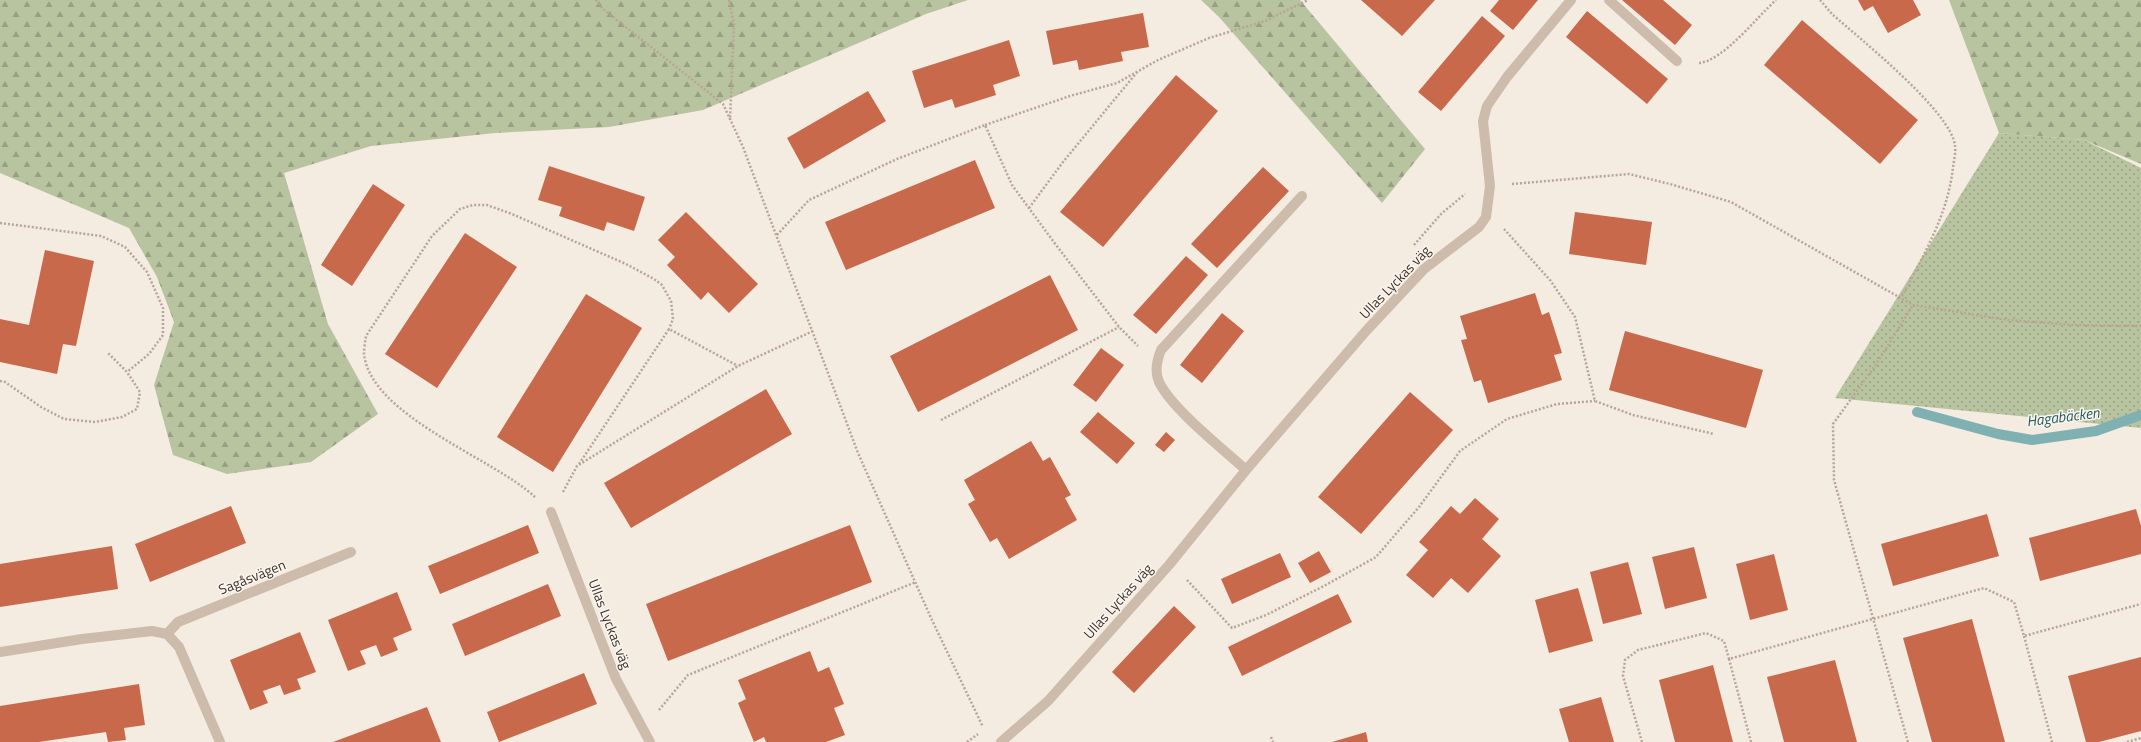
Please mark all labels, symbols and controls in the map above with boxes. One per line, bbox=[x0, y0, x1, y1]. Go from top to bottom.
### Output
street label: Ullas Lyckas väg bbox=[1354, 240, 1435, 323]
water label: Hagabäcken bbox=[2025, 401, 2101, 432]
street label: Sagåsvägen bbox=[215, 554, 289, 600]
street label: Ullas Lyckas väg bbox=[1078, 558, 1157, 643]
street label: Ullas Lyckas väg bbox=[584, 576, 637, 672]

